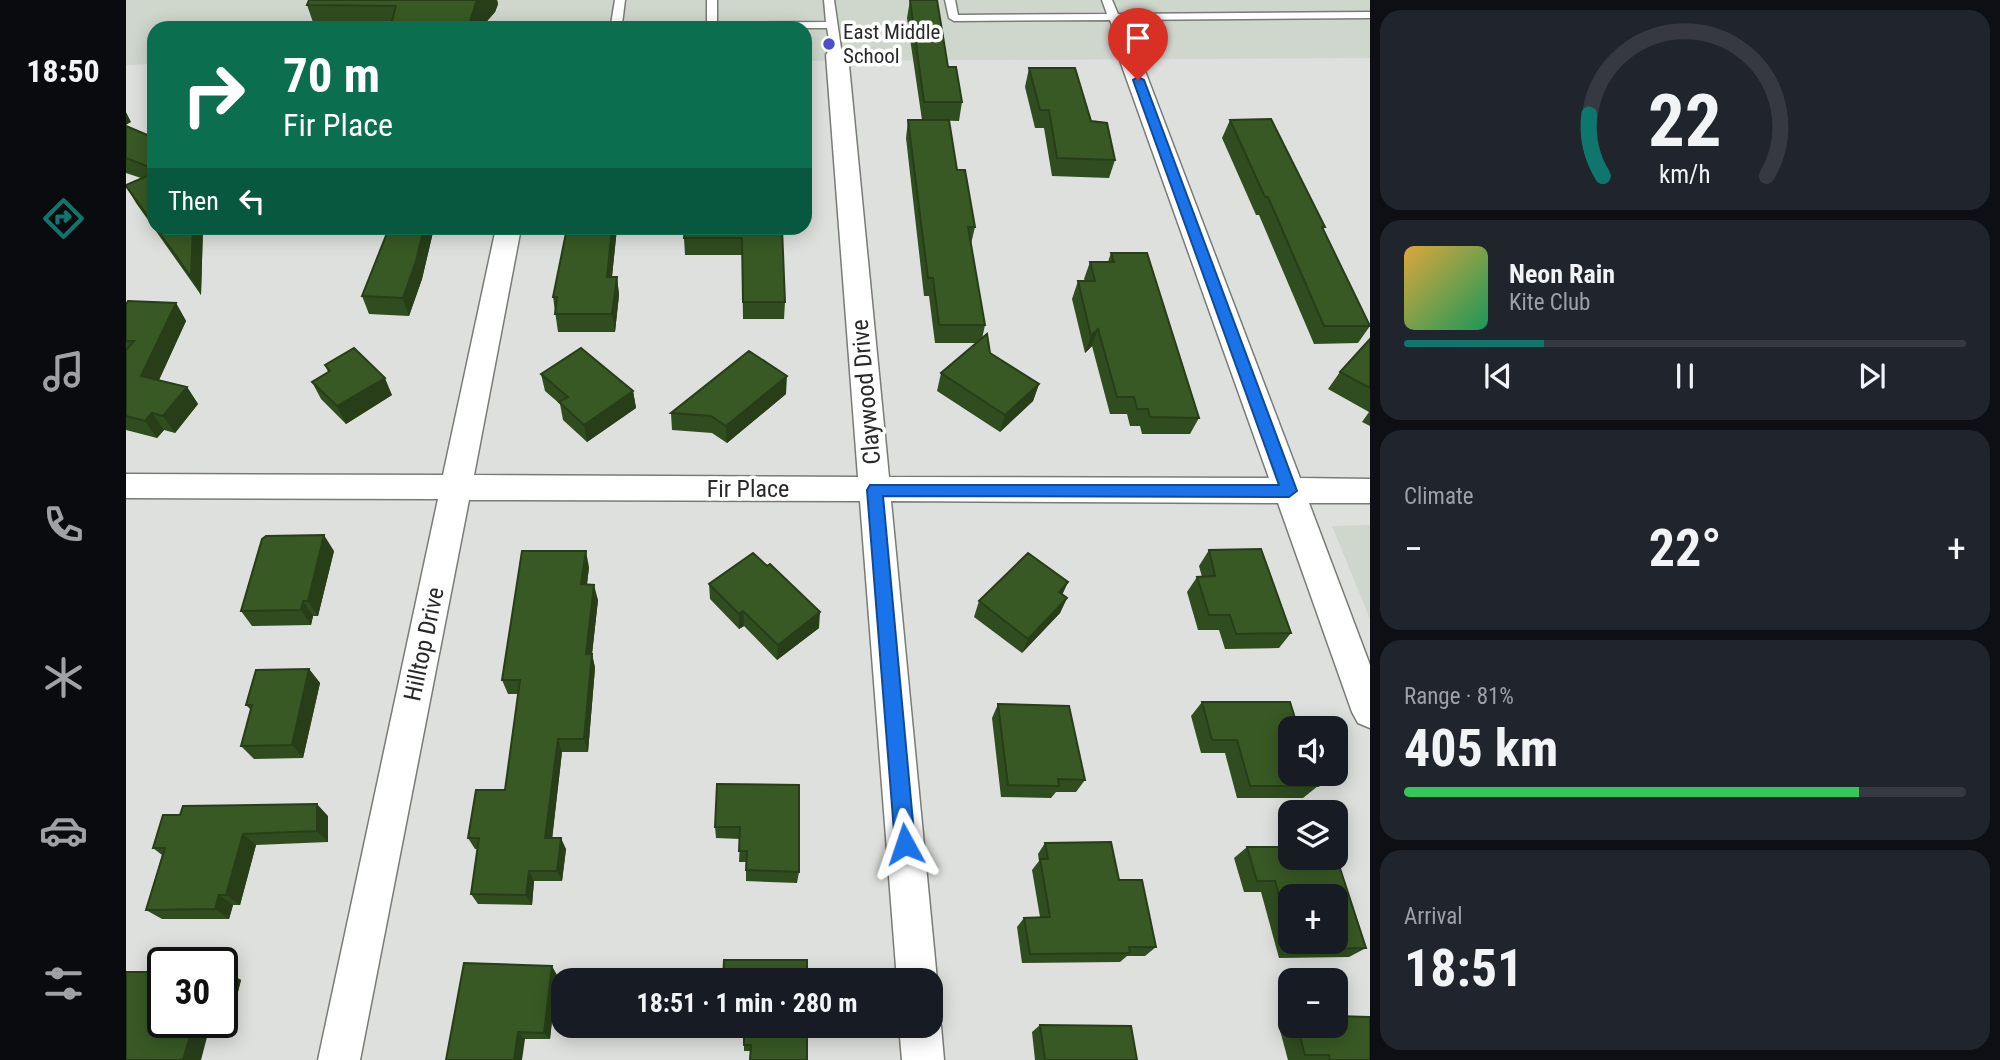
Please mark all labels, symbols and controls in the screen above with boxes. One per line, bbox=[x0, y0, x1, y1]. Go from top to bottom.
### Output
pin bbox=[1108, 8, 1168, 80]
icon: arrive bbox=[1119, 19, 1157, 57]
place label: East Middle School bbox=[843, 20, 940, 68]
marker: East Middle School bbox=[821, 36, 837, 52]
text: 70 m bbox=[283, 47, 380, 104]
icon: right bbox=[168, 49, 259, 140]
text: 18:50 bbox=[26, 52, 100, 90]
text: 22 bbox=[1648, 78, 1722, 164]
text: Fir Place bbox=[283, 106, 393, 144]
text: km/h bbox=[1659, 160, 1711, 189]
icon: left bbox=[233, 182, 271, 220]
text: Then bbox=[168, 186, 219, 216]
icon: directions bbox=[39, 194, 88, 243]
text: Neon Rain bbox=[1509, 259, 1615, 289]
text: Kite Club bbox=[1509, 289, 1590, 316]
street label: Claywood Drive bbox=[846, 318, 886, 466]
icon: music bbox=[39, 347, 88, 396]
icon: previous bbox=[1479, 357, 1517, 395]
icon: pause bbox=[1666, 357, 1704, 395]
icon: next bbox=[1853, 357, 1891, 395]
street label: Fir Place bbox=[707, 475, 789, 503]
text: Climate bbox=[1404, 483, 1474, 510]
icon: phone bbox=[39, 500, 88, 549]
text: 22° bbox=[1649, 518, 1721, 579]
text: − bbox=[1404, 527, 1423, 571]
text: + bbox=[1947, 527, 1966, 571]
street label: Hilltop Drive bbox=[398, 585, 450, 703]
icon: climate bbox=[39, 653, 88, 702]
text: Range · 81% bbox=[1404, 683, 1514, 710]
map controls bbox=[1278, 716, 1348, 1038]
button: sound bbox=[1278, 716, 1348, 786]
text: 405 km bbox=[1404, 718, 1558, 779]
button: layers bbox=[1278, 800, 1348, 870]
icon: car bbox=[39, 806, 88, 855]
position arrow bbox=[868, 807, 942, 881]
button: + bbox=[1278, 884, 1348, 954]
text: Arrival bbox=[1404, 903, 1463, 930]
text: 18:51 bbox=[1404, 938, 1523, 999]
speed limit sign: 30 bbox=[147, 947, 238, 1038]
icon: filters bbox=[39, 959, 88, 1008]
button: − bbox=[1278, 968, 1348, 1038]
text: 18:51 · 1 min · 280 m bbox=[637, 988, 857, 1018]

